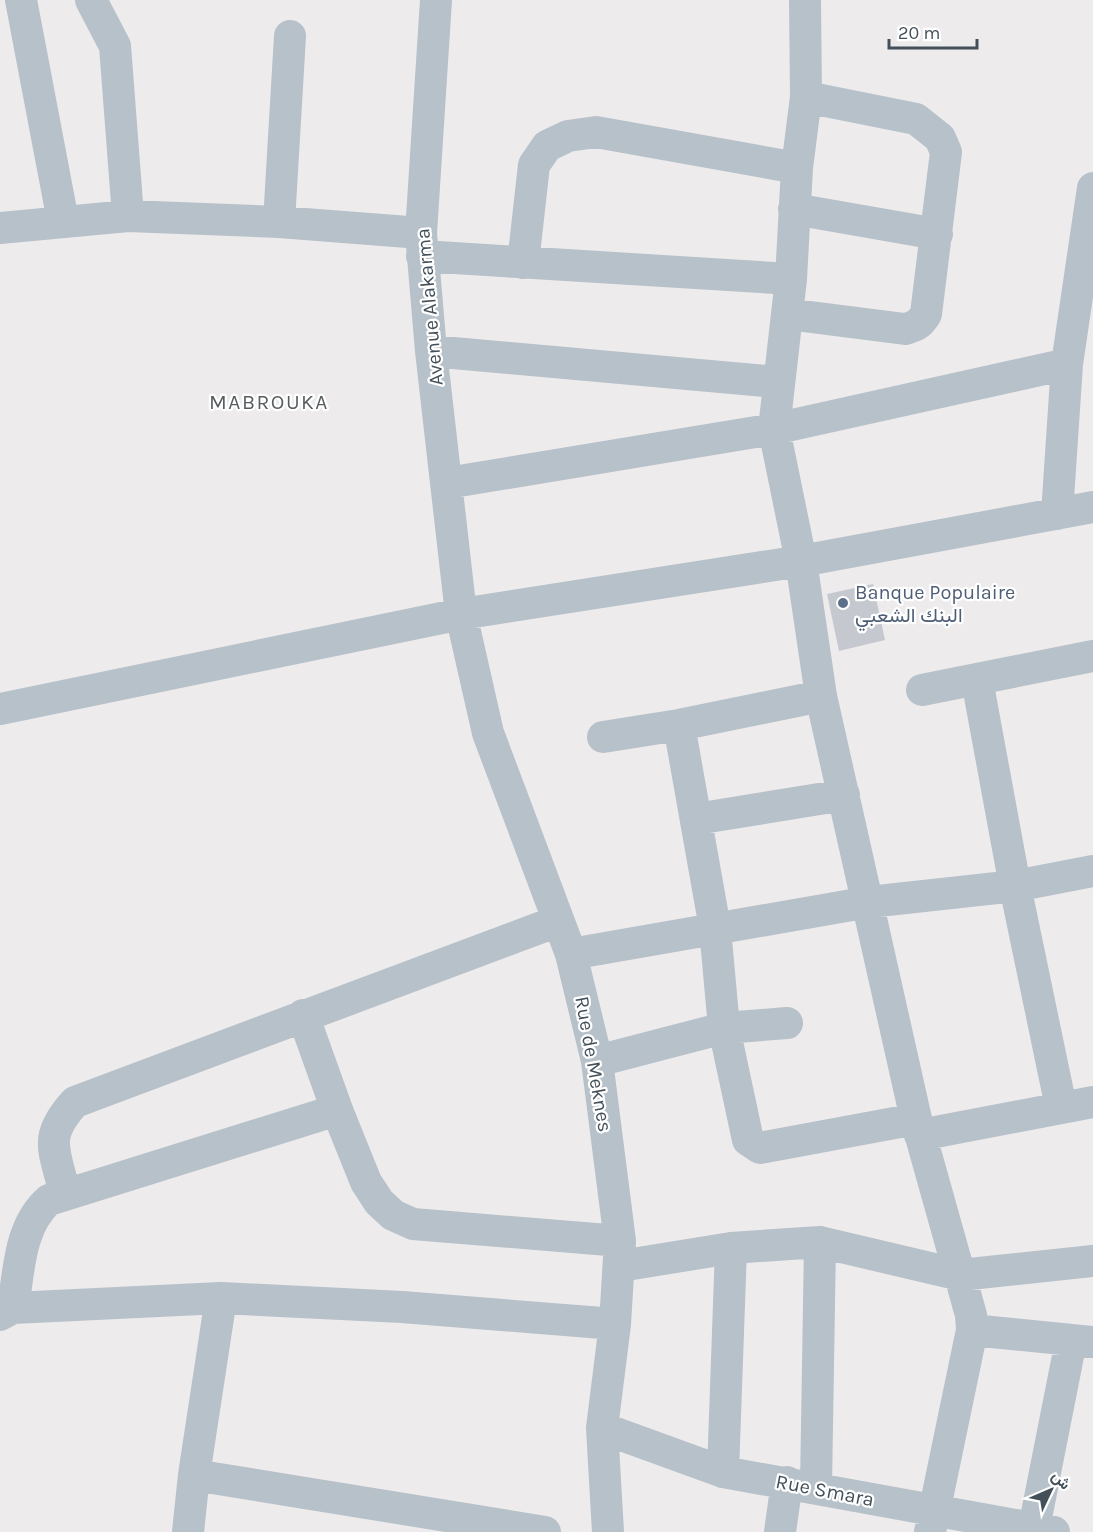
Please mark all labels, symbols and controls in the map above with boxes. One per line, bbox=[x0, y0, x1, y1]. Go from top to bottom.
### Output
scale bar bbox=[889, 12, 978, 50]
text: 20 m bbox=[898, 22, 940, 44]
street label: Avenue Alakarma bbox=[411, 227, 448, 387]
district label: MABROUKA bbox=[209, 390, 329, 414]
place label: Banque Populaire البنك الشعبي bbox=[855, 581, 1015, 632]
marker: Banque Populaire البنك الشعبي bbox=[836, 596, 850, 610]
street label: Rue de Meknes bbox=[570, 994, 617, 1134]
north arrow bbox=[1021, 1460, 1081, 1520]
text: ش bbox=[1048, 1466, 1075, 1493]
street label: Rue Smara bbox=[774, 1470, 876, 1511]

